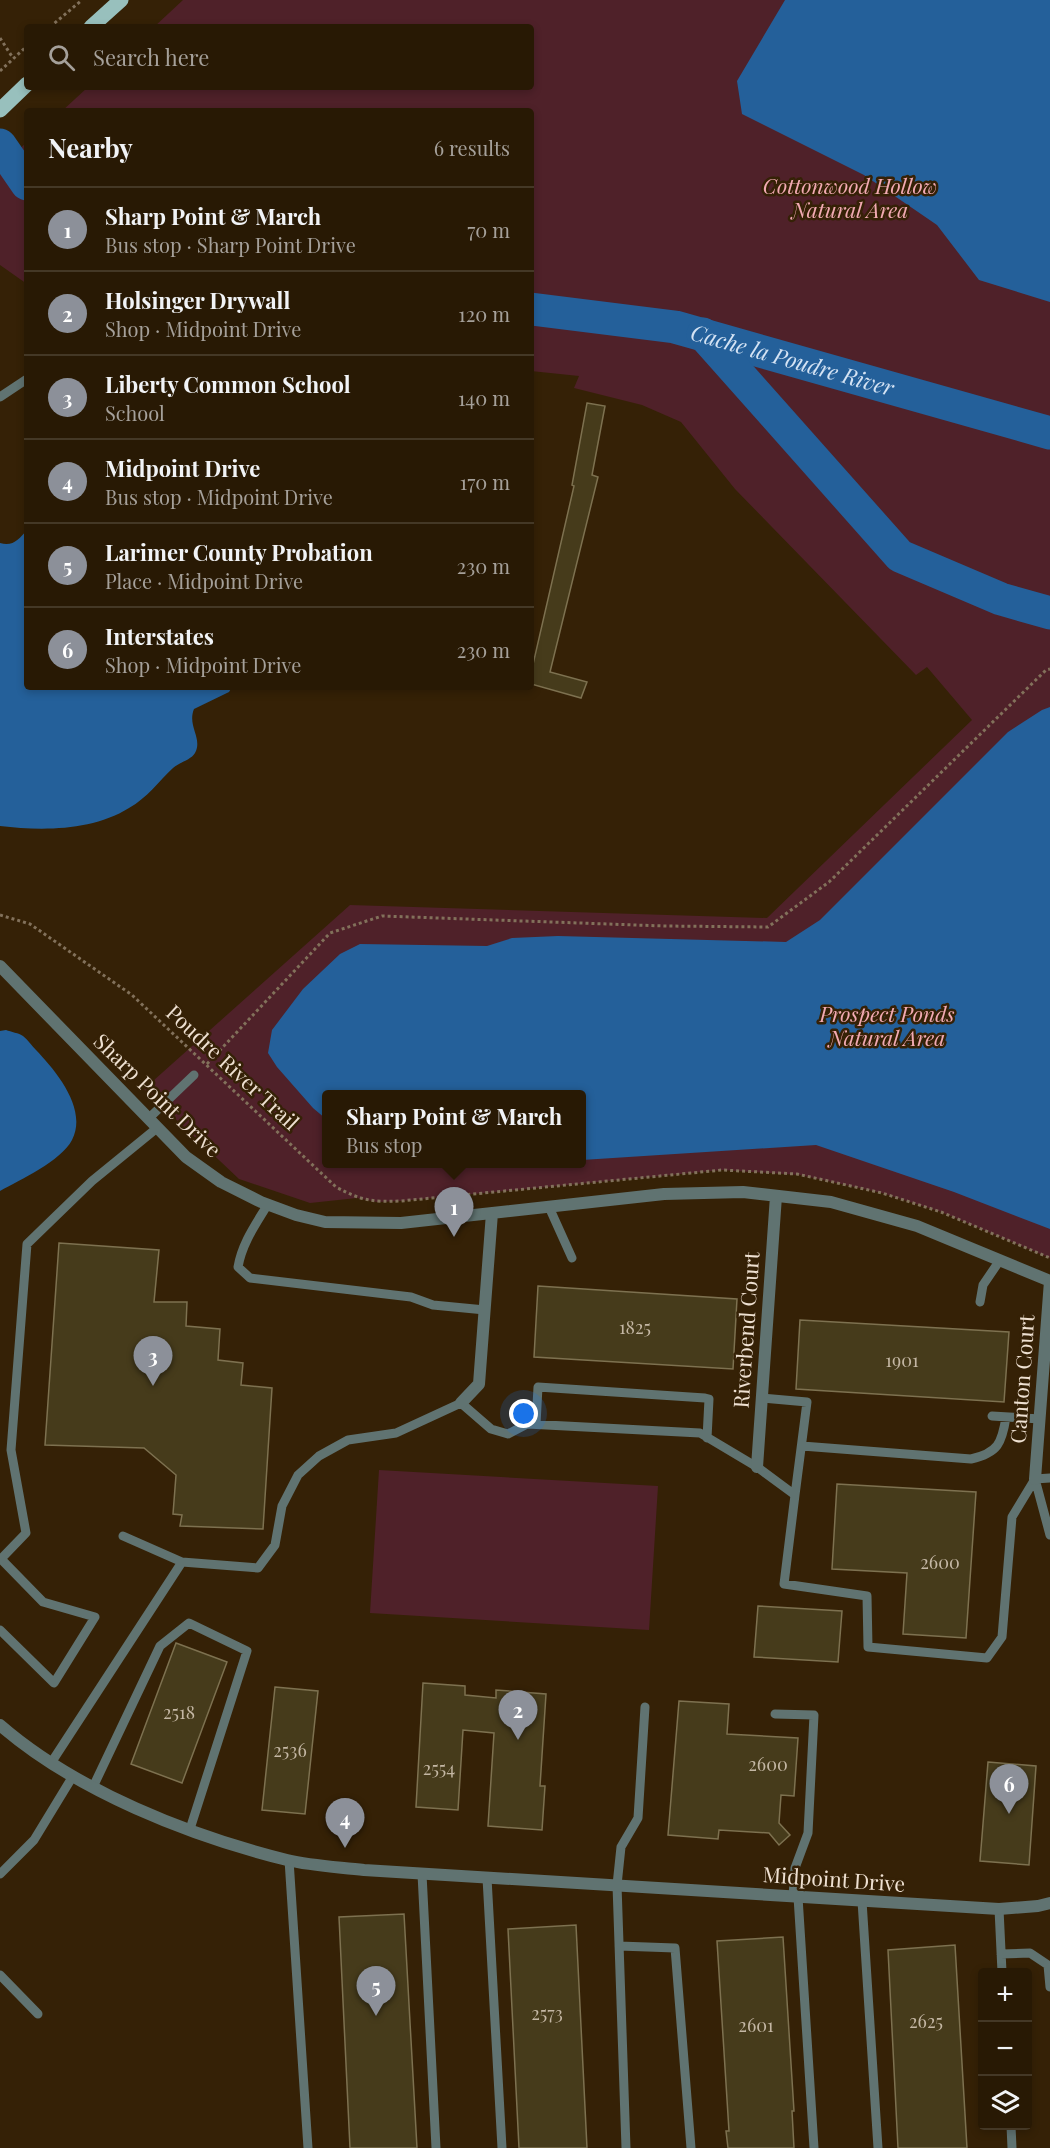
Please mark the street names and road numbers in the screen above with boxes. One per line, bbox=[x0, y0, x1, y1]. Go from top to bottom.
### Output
street label: Poudre River Trail bbox=[161, 998, 306, 1135]
street label: Sharp Point Drive bbox=[89, 1027, 228, 1163]
street label: Riverbend Court bbox=[726, 1250, 764, 1409]
street label: Canton Court bbox=[1003, 1313, 1040, 1444]
street label: Midpoint Drive bbox=[762, 1859, 906, 1897]

